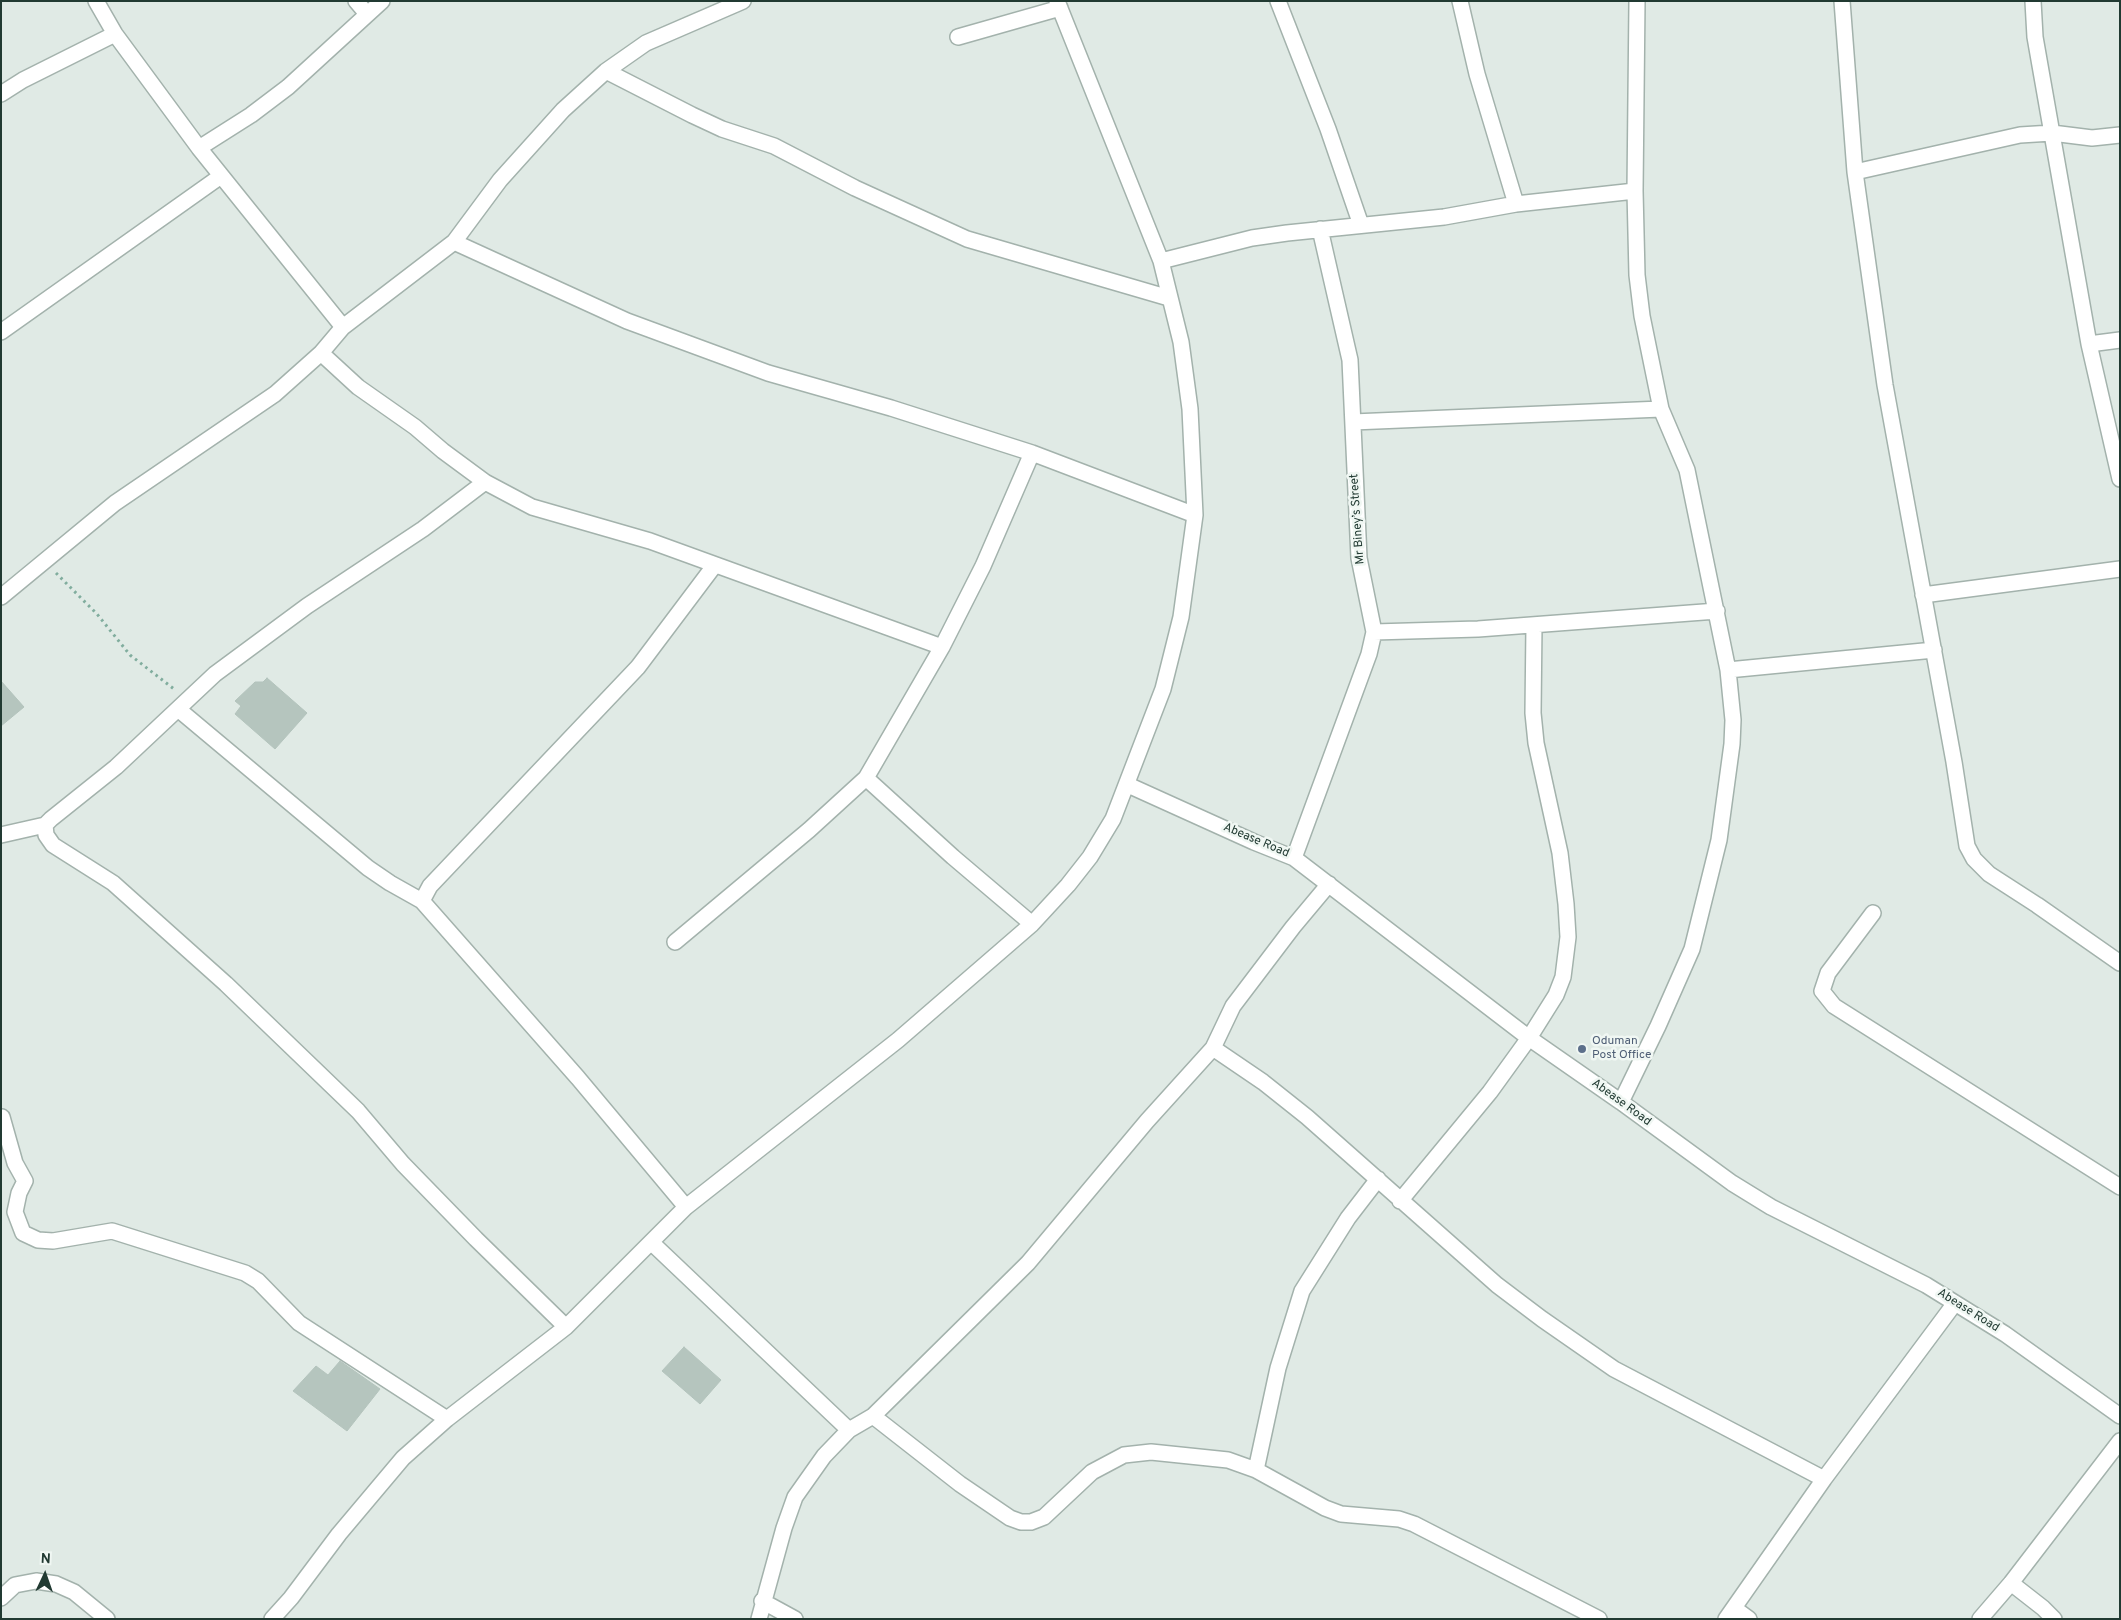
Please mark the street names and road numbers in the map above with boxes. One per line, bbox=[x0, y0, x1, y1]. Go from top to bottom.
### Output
street label: Mr Biney’s Street bbox=[1348, 473, 1368, 565]
street label: Abease Road bbox=[1221, 821, 1291, 861]
street label: Abease Road bbox=[1588, 1076, 1654, 1130]
street label: Abease Road bbox=[1934, 1286, 2002, 1336]

